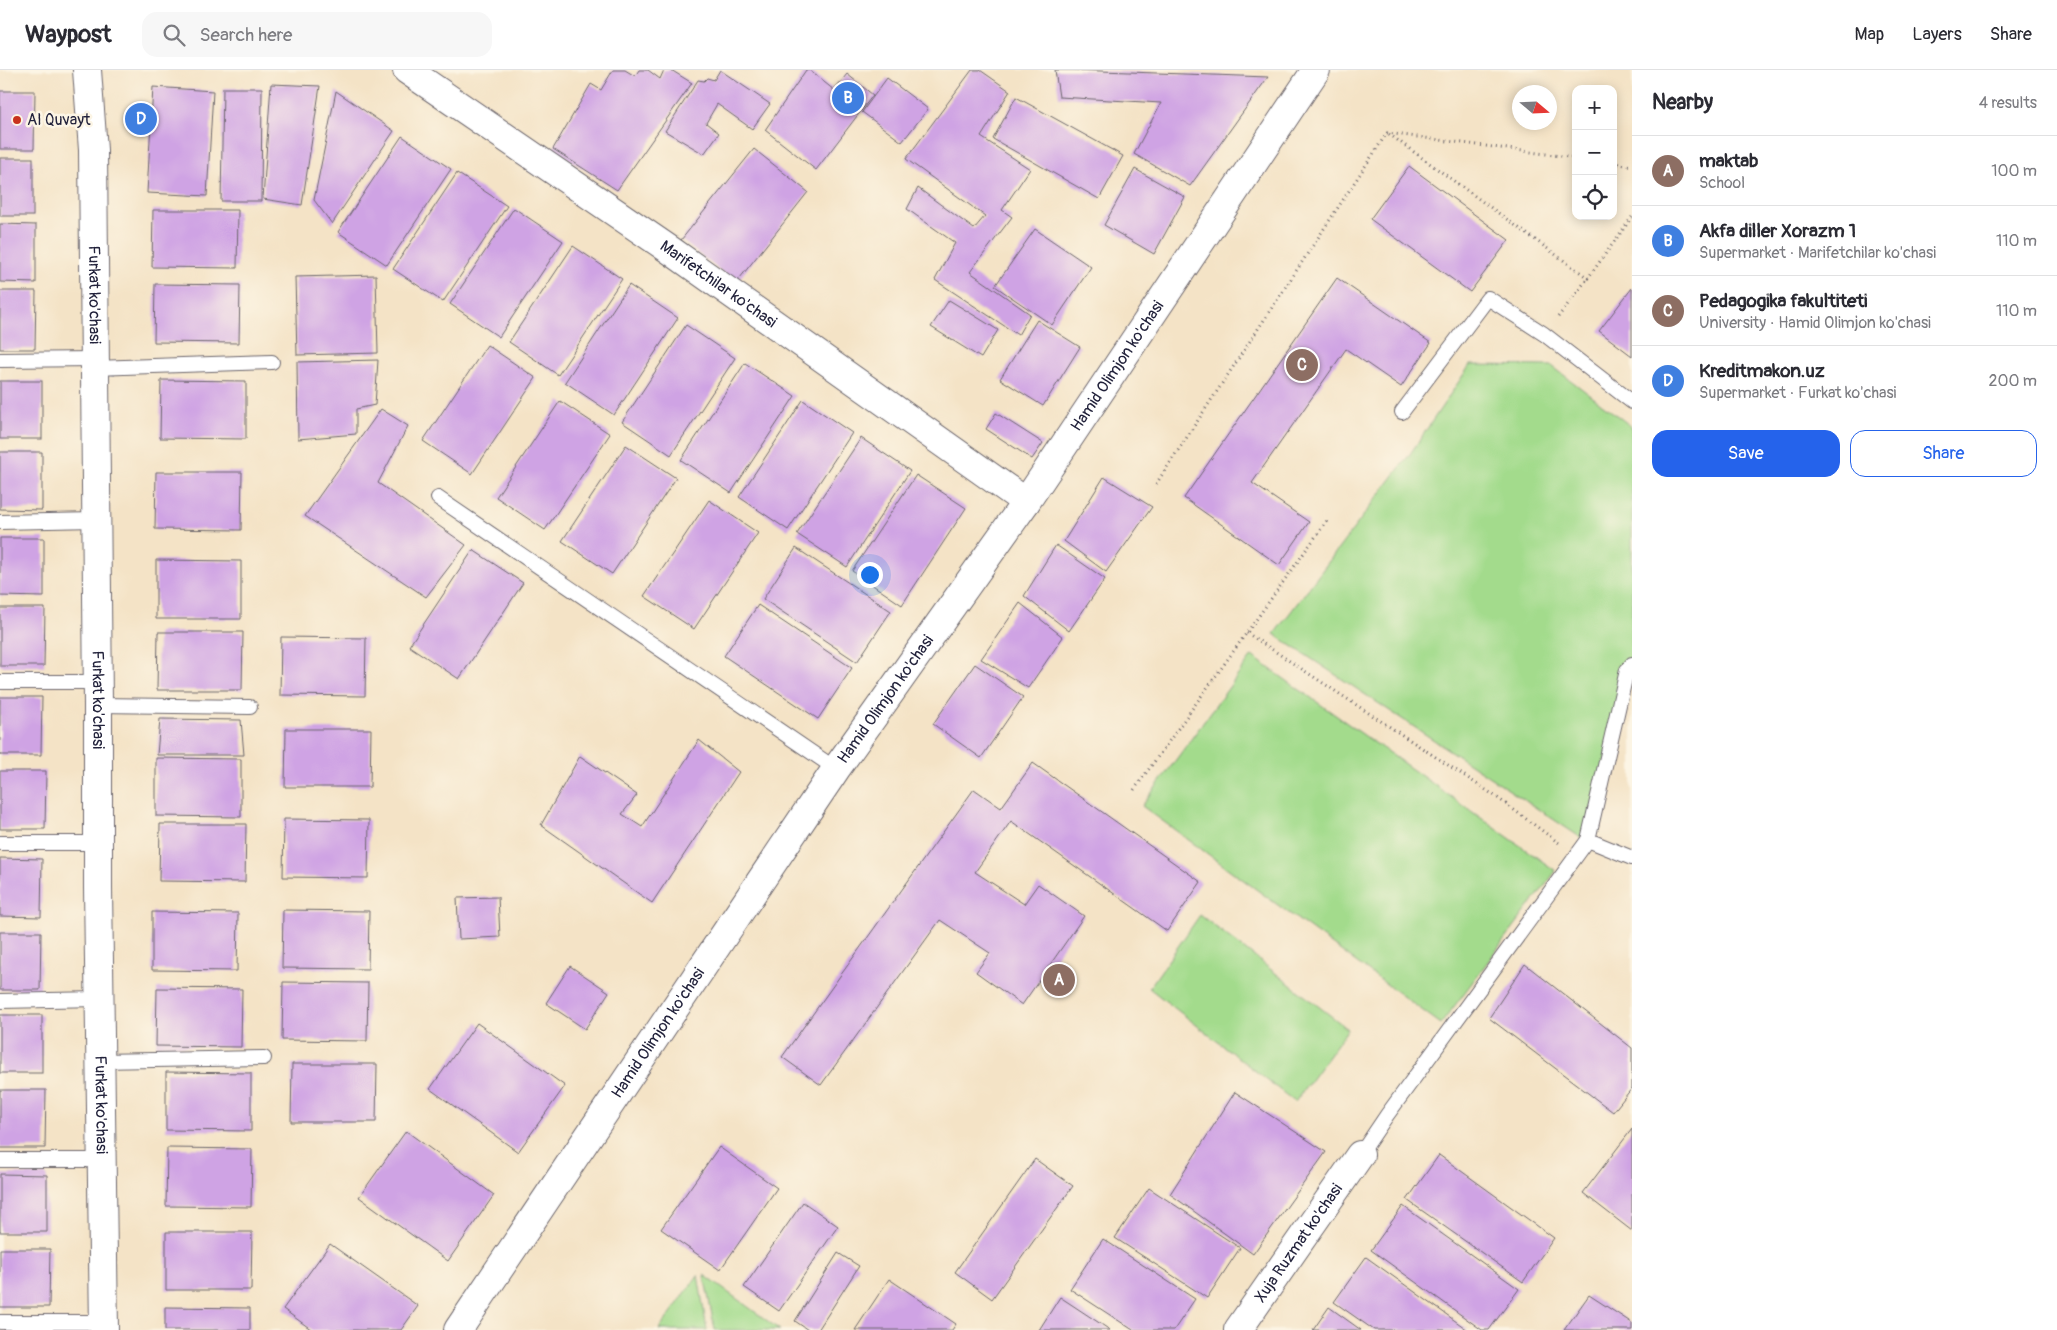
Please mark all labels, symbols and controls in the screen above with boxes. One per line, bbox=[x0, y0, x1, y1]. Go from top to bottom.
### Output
search box bbox=[142, 12, 492, 57]
text: Waypost bbox=[25, 20, 112, 49]
icon: search bbox=[160, 21, 188, 49]
text: Search here bbox=[200, 23, 292, 47]
text: Map bbox=[1855, 23, 1884, 46]
text: Layers bbox=[1912, 23, 1962, 46]
text: Share bbox=[1990, 23, 2032, 46]
pin: B bbox=[832, 79, 864, 117]
north arrow bbox=[1512, 85, 1557, 130]
map controls bbox=[1572, 85, 1617, 220]
button: + bbox=[1572, 85, 1617, 130]
text: Nearby bbox=[1652, 89, 1713, 116]
text: 4 results bbox=[1979, 93, 2037, 113]
pin: D bbox=[125, 100, 157, 138]
place label: Al Quvayt bbox=[27, 110, 91, 130]
marker: Al Quvayt bbox=[11, 114, 23, 126]
button: − bbox=[1572, 130, 1617, 175]
text: maktab bbox=[1699, 149, 1758, 173]
text: A bbox=[1663, 161, 1673, 181]
text: 100 m bbox=[1991, 161, 2037, 181]
text: School bbox=[1699, 173, 1745, 193]
button: locate bbox=[1572, 175, 1617, 220]
text: Akfa diller Xorazm 1 bbox=[1699, 219, 1856, 243]
text: B bbox=[1663, 231, 1673, 251]
text: 110 m bbox=[1996, 231, 2037, 251]
street label: Marifetchilar ko'chasi bbox=[656, 236, 781, 332]
text: Supermarket · Marifetchilar ko'chasi bbox=[1699, 243, 1936, 263]
street label: Furkat ko'chasi bbox=[84, 245, 105, 344]
text: Pedagogika fakultiteti bbox=[1699, 289, 1867, 313]
street label: Hamid Olimjon ko'chasi bbox=[1066, 297, 1168, 435]
text: C bbox=[1663, 301, 1673, 321]
text: 110 m bbox=[1996, 301, 2037, 321]
text: University · Hamid Olimjon ko'chasi bbox=[1699, 313, 1931, 333]
pin: C bbox=[1286, 346, 1318, 384]
text: Kreditmakon.uz bbox=[1699, 359, 1825, 383]
text: D bbox=[1663, 371, 1673, 391]
text: 200 m bbox=[1989, 371, 2037, 391]
text: Supermarket · Furkat ko'chasi bbox=[1699, 383, 1896, 403]
button: Save bbox=[1652, 430, 1840, 477]
button: Share bbox=[1850, 430, 2037, 477]
your location bbox=[857, 562, 883, 588]
street label: Hamid Olimjon ko'chasi bbox=[833, 631, 938, 767]
street label: Furkat ko'chasi bbox=[88, 650, 108, 749]
pin: A bbox=[1043, 961, 1075, 999]
street label: Hamid Olimjon ko'chasi bbox=[607, 964, 709, 1102]
street label: Furkat ko'chasi bbox=[90, 1055, 112, 1154]
street label: Xuja Ruzmat ko'chasi bbox=[1250, 1180, 1347, 1306]

